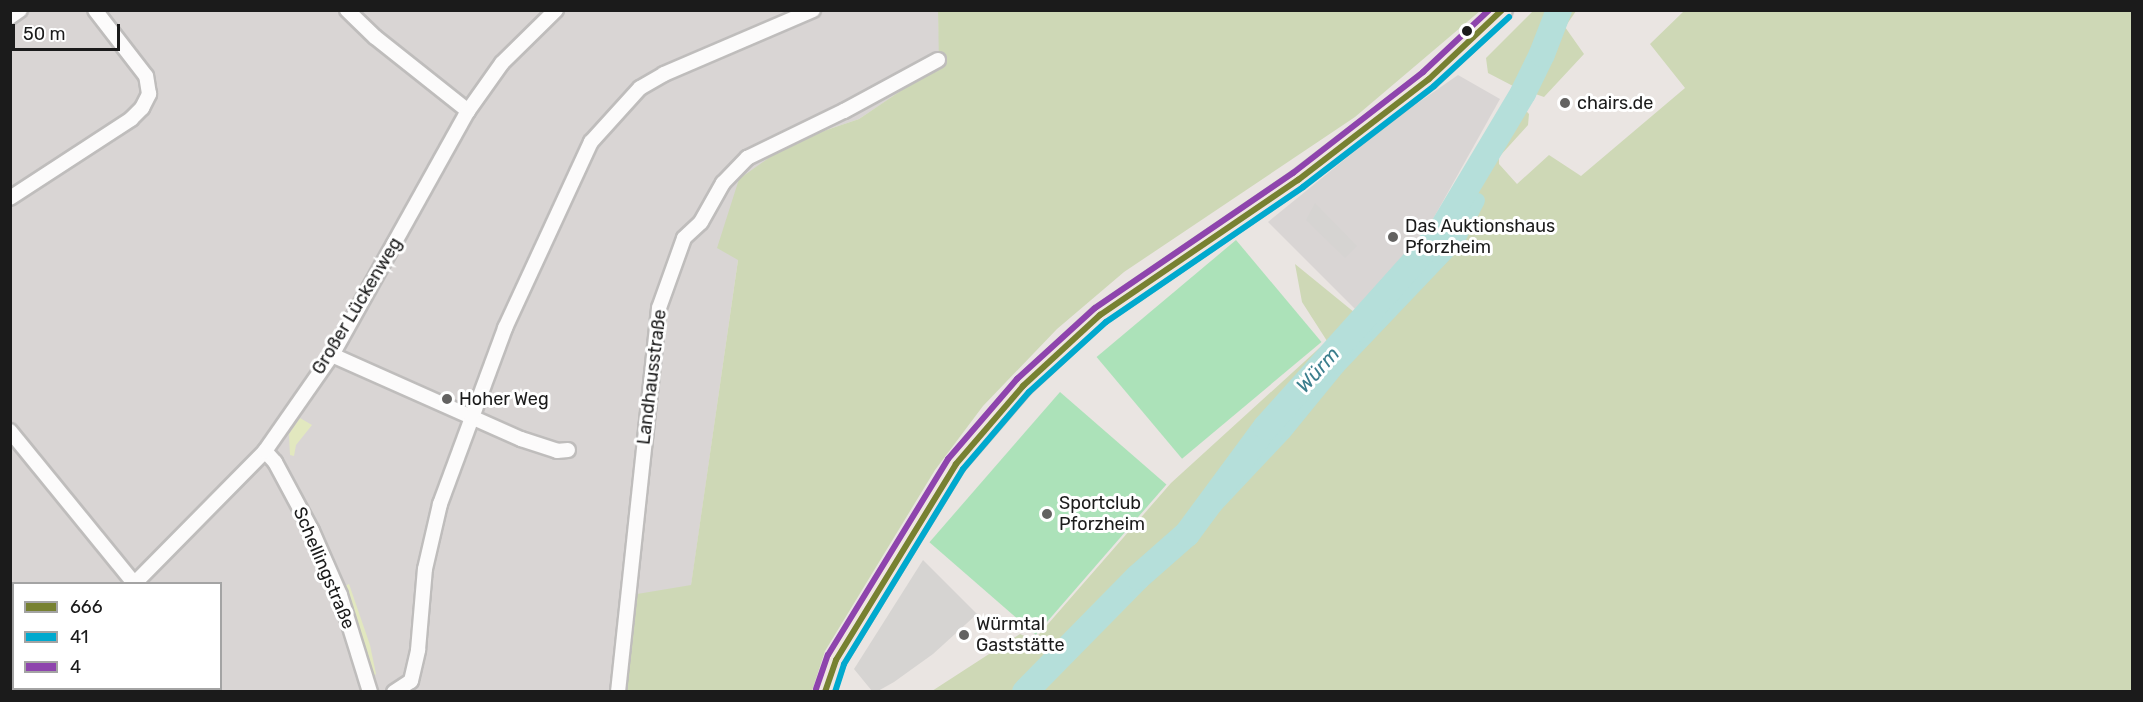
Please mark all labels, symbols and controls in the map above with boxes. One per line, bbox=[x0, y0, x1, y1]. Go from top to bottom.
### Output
scale bar bbox=[15, 12, 123, 50]
text: 50 m bbox=[23, 23, 66, 45]
unlabelled marker bbox=[1461, 25, 1473, 37]
place label: chairs.de bbox=[1577, 92, 1653, 114]
marker: chairs.de bbox=[1558, 96, 1572, 110]
place label: Das Auktionshaus Pforzheim bbox=[1405, 216, 1556, 258]
marker: Das Auktionshaus Pforzheim bbox=[1386, 230, 1400, 244]
street label: Großer Lückenweg bbox=[307, 233, 407, 379]
street label: Landhausstraße bbox=[633, 308, 671, 446]
water label: Würm bbox=[1291, 342, 1345, 398]
place label: Hoher Weg bbox=[459, 388, 549, 410]
marker: Hoher Weg bbox=[440, 392, 454, 406]
place label: Sportclub Pforzheim bbox=[1059, 493, 1145, 536]
street label: Schellingstraße bbox=[289, 504, 359, 632]
marker: Sportclub Pforzheim bbox=[1040, 507, 1054, 521]
legend bbox=[12, 582, 222, 690]
text: 666 bbox=[70, 596, 103, 618]
place label: Würmtal Gaststätte bbox=[976, 614, 1065, 656]
text: 41 bbox=[70, 626, 89, 648]
marker: Würmtal Gaststätte bbox=[957, 628, 971, 642]
text: 4 bbox=[70, 656, 81, 678]

